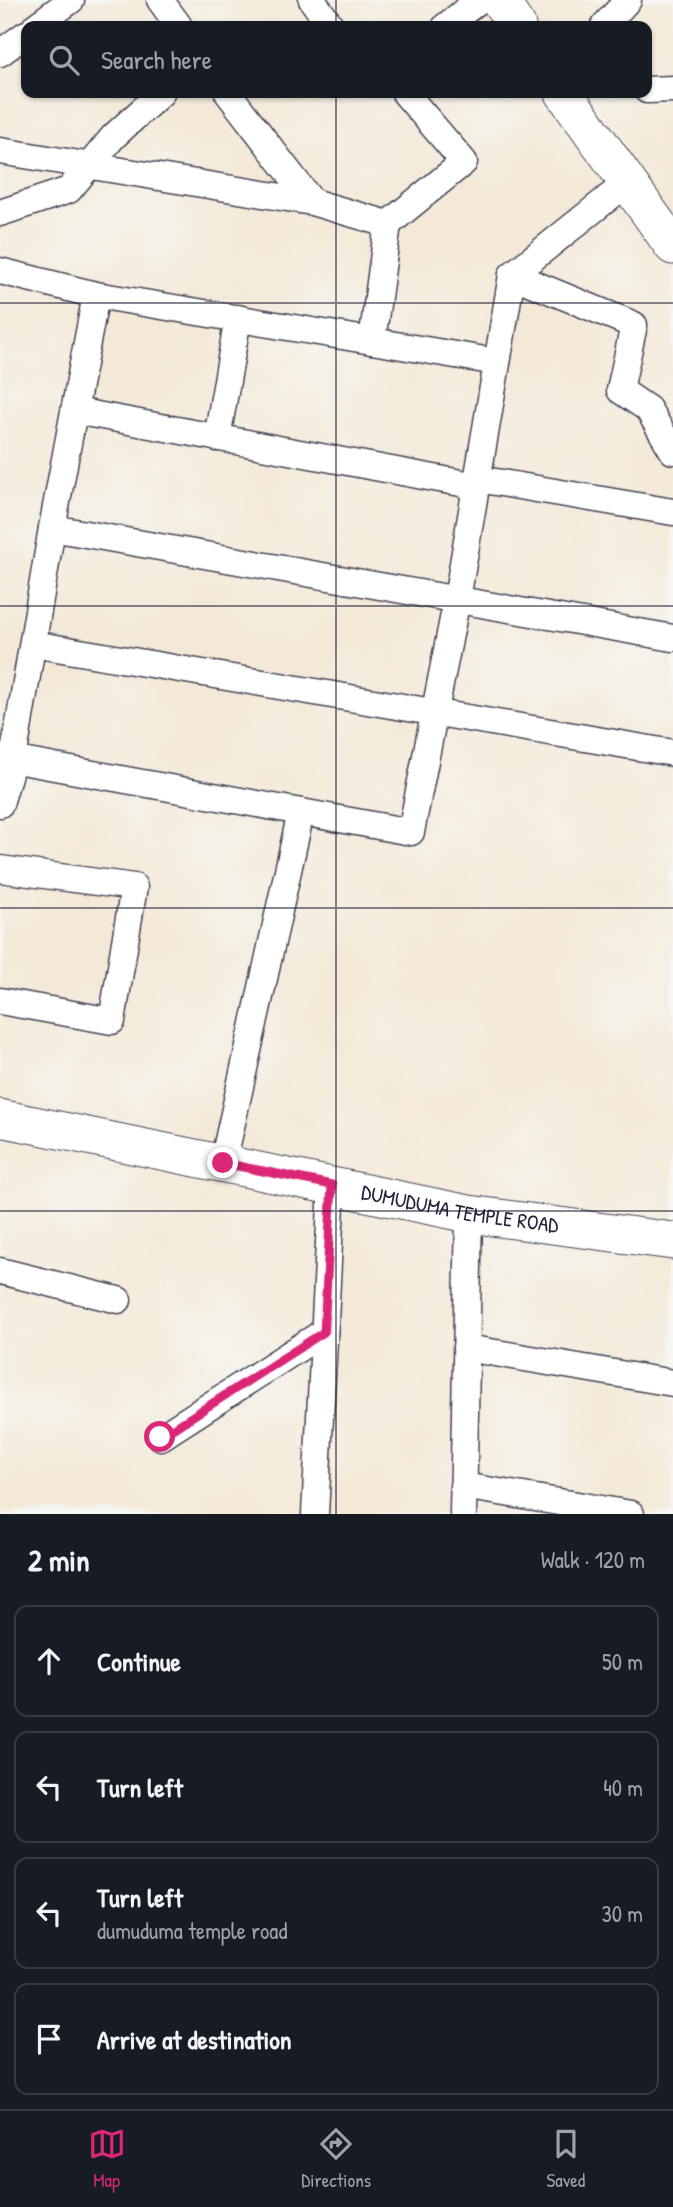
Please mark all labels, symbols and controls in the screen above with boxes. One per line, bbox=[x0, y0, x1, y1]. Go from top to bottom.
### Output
search box bbox=[21, 21, 652, 98]
icon: search bbox=[45, 41, 83, 79]
text: Search here bbox=[101, 42, 212, 77]
route end bbox=[207, 1147, 238, 1178]
street label: DUMUDUMA TEMPLE ROAD bbox=[359, 1177, 560, 1240]
route start bbox=[144, 1421, 175, 1452]
text: 2 min bbox=[28, 1540, 90, 1580]
text: Walk · 120 m bbox=[541, 1544, 645, 1575]
icon: ahead bbox=[30, 1642, 68, 1680]
text: Continue bbox=[97, 1644, 181, 1679]
text: 50 m bbox=[602, 1646, 643, 1677]
icon: left bbox=[30, 1768, 68, 1806]
text: Turn left bbox=[97, 1770, 183, 1805]
text: 40 m bbox=[603, 1772, 643, 1803]
text: Turn left bbox=[97, 1880, 183, 1915]
icon: left bbox=[30, 1894, 68, 1932]
text: 30 m bbox=[601, 1898, 643, 1929]
text: dumuduma temple road bbox=[97, 1915, 287, 1946]
icon: arrive bbox=[30, 2020, 68, 2058]
text: Arrive at destination bbox=[97, 2022, 292, 2057]
tab: Map bbox=[88, 2125, 126, 2193]
tab: Directions bbox=[301, 2125, 371, 2193]
tab: Saved bbox=[547, 2125, 585, 2193]

